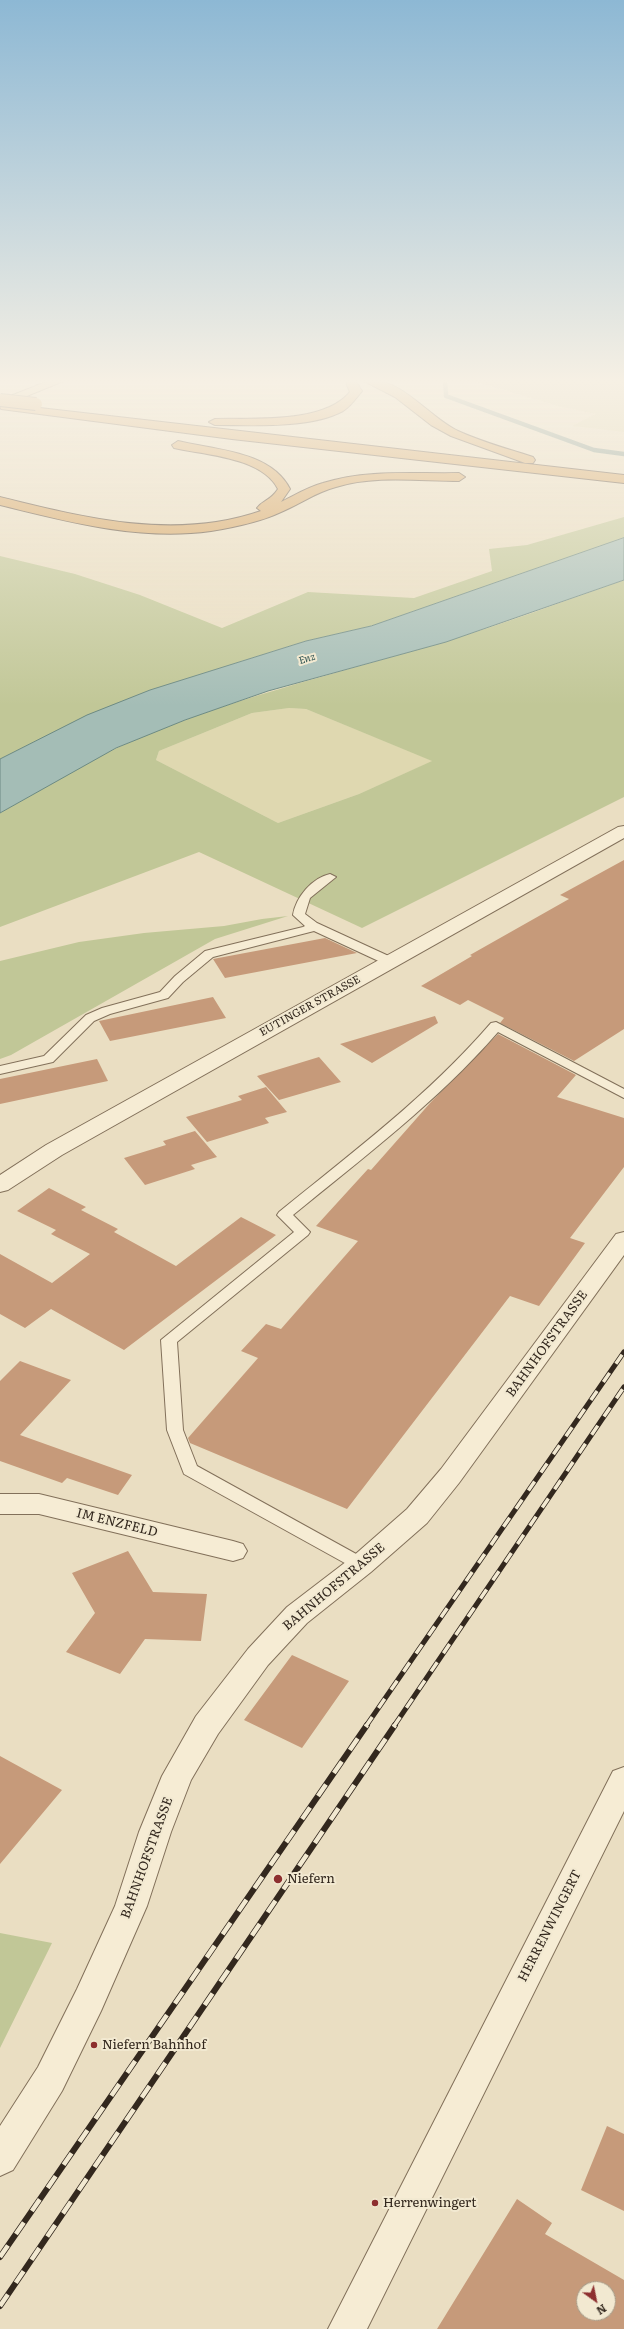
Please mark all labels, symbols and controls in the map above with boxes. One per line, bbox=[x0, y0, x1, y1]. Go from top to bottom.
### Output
water label: Enz bbox=[297, 651, 317, 667]
street label: EUTINGER STRASSE bbox=[257, 973, 363, 1039]
street label: BAHNHOFSTRASSE bbox=[503, 1288, 591, 1400]
street label: IM ENZFELD bbox=[75, 1505, 159, 1541]
street label: BAHNHOFSTRASSE bbox=[280, 1540, 388, 1634]
street label: BAHNHOFSTRASSE bbox=[118, 1795, 176, 1921]
street label: HERRENWINGERT bbox=[515, 1867, 585, 1985]
place label: Niefern bbox=[287, 1871, 335, 1887]
marker: Niefern bbox=[272, 1873, 284, 1885]
place label: Niefern Bahnhof bbox=[102, 2037, 206, 2053]
marker: Niefern Bahnhof bbox=[89, 2040, 99, 2050]
place label: Herrenwingert bbox=[383, 2195, 476, 2211]
marker: Herrenwingert bbox=[370, 2198, 380, 2208]
north arrow bbox=[576, 2281, 616, 2321]
text: N bbox=[594, 2301, 610, 2319]

